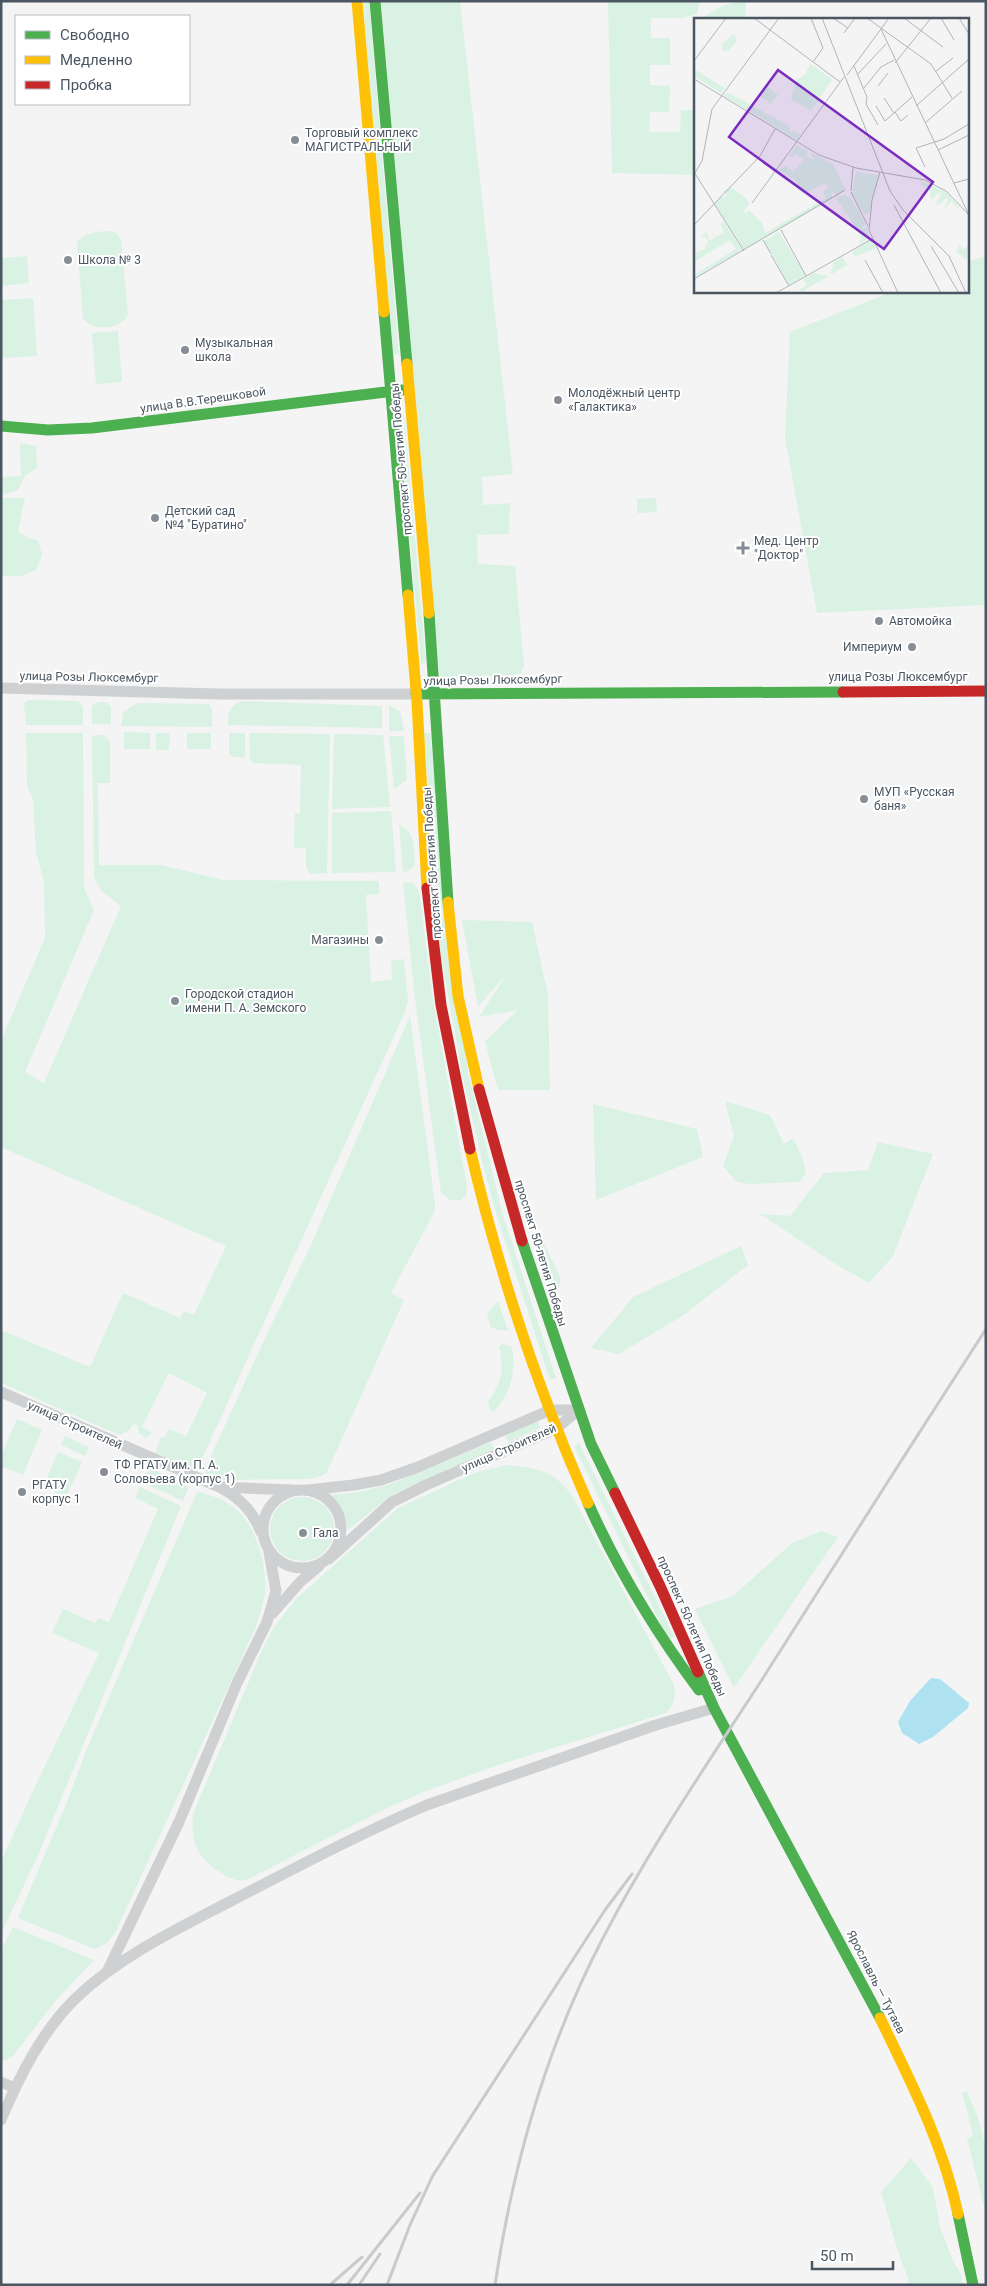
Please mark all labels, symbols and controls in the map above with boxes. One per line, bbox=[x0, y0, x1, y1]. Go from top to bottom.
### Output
legend bbox=[15, 15, 190, 105]
inset map bbox=[694, 18, 970, 292]
text: Свободно bbox=[60, 26, 129, 44]
text: Медленно bbox=[60, 51, 133, 69]
text: Пробка bbox=[60, 76, 112, 94]
place label: Торговый комплекс МАГИСТРАЛЬНЫЙ bbox=[305, 126, 418, 154]
marker: Торговый комплекс МАГИСТРАЛЬНЫЙ bbox=[289, 134, 301, 146]
place label: Школа № 3 bbox=[78, 253, 141, 267]
marker: Школа № 3 bbox=[62, 254, 74, 266]
place label: Музыкальная школа bbox=[195, 336, 273, 364]
marker: Музыкальная школа bbox=[179, 344, 191, 356]
street label: проспект 50-летия Победы bbox=[387, 382, 415, 536]
street label: улица В.В.Терешковой bbox=[139, 384, 267, 416]
place label: Молодёжный центр «Галактика» bbox=[568, 386, 681, 414]
marker: Молодёжный центр «Галактика» bbox=[552, 394, 564, 406]
place label: Детский сад №4 "Буратино" bbox=[165, 504, 247, 532]
marker: Детский сад №4 "Буратино" bbox=[149, 512, 161, 524]
place label: Мед. Центр "Доктор" bbox=[754, 534, 819, 562]
marker: Мед. Центр "Доктор" bbox=[736, 541, 750, 555]
place label: Автомойка bbox=[889, 614, 952, 628]
marker: Автомойка bbox=[873, 615, 885, 627]
place label: Империум bbox=[843, 640, 902, 654]
marker: Империум bbox=[906, 641, 918, 653]
street label: улица Розы Люксембург bbox=[19, 669, 159, 685]
street label: улица Розы Люксембург bbox=[829, 670, 967, 684]
street label: улица Розы Люксембург bbox=[423, 672, 563, 688]
place label: МУП «Русская баня» bbox=[874, 785, 955, 813]
street label: проспект 50-летия Победы bbox=[420, 786, 444, 940]
marker: МУП «Русская баня» bbox=[858, 793, 870, 805]
place label: Магазины bbox=[311, 933, 369, 947]
marker: Магазины bbox=[373, 934, 385, 946]
place label: Городской стадион имени П. А. Земского bbox=[185, 987, 306, 1015]
marker: Городской стадион имени П. А. Земского bbox=[169, 995, 181, 1007]
street label: проспект 50-летия Победы bbox=[512, 1178, 570, 1328]
street label: улица Строителей bbox=[26, 1398, 124, 1452]
street label: улица Строителей bbox=[460, 1421, 558, 1475]
place label: ТФ РГАТУ им. П. А. Соловьева (корпус 1) bbox=[114, 1458, 235, 1486]
marker: ТФ РГАТУ им. П. А. Соловьева (корпус 1) bbox=[98, 1466, 110, 1478]
place label: РГАТУ корпус 1 bbox=[32, 1478, 80, 1506]
marker: РГАТУ корпус 1 bbox=[16, 1486, 28, 1498]
place label: Гала bbox=[313, 1526, 338, 1540]
marker: Гала bbox=[297, 1527, 309, 1539]
street label: проспект 50-летия Победы bbox=[655, 1553, 729, 1699]
street label: Ярославль — Тутаев bbox=[844, 1928, 908, 2036]
scale bar bbox=[812, 2238, 893, 2270]
text: 50 m bbox=[820, 2247, 854, 2265]

